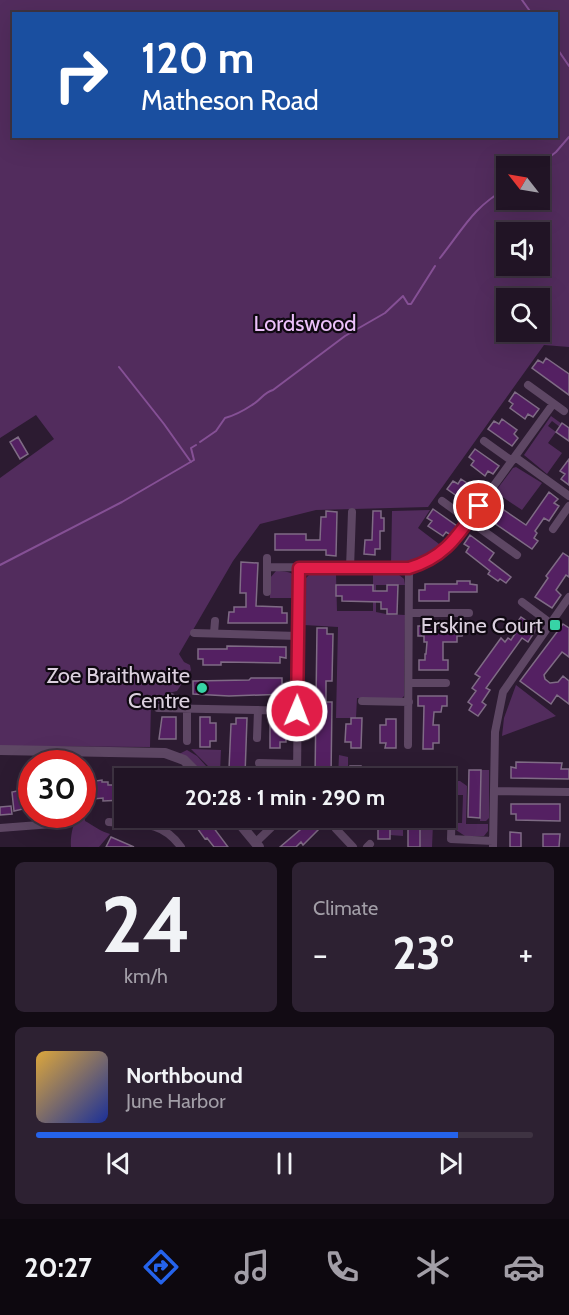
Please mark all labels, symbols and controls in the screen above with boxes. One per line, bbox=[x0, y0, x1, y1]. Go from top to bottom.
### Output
text: 120 m bbox=[141, 32, 254, 84]
icon: right bbox=[42, 36, 120, 114]
text: Matheson Road bbox=[141, 84, 319, 117]
north arrow bbox=[496, 156, 550, 210]
map controls bbox=[496, 156, 550, 342]
button: sound bbox=[496, 222, 550, 276]
button: search bbox=[496, 288, 550, 342]
park label: Lordswood bbox=[253, 310, 357, 337]
pin bbox=[453, 480, 504, 531]
icon: arrive bbox=[462, 489, 495, 522]
place label: Erskine Court bbox=[421, 612, 544, 639]
marker: Erskine Court bbox=[548, 618, 562, 632]
place label: Zoe Braithwaite Centre bbox=[46, 662, 190, 714]
position arrow bbox=[265, 679, 329, 743]
marker: Zoe Braithwaite Centre bbox=[195, 681, 209, 695]
speed limit sign: 30 bbox=[18, 750, 96, 828]
text: 20:28 · 1 min · 290 m bbox=[185, 784, 385, 811]
text: 24 bbox=[101, 877, 191, 972]
text: Climate bbox=[313, 896, 378, 920]
text: 23° bbox=[392, 926, 454, 980]
text: − bbox=[313, 934, 328, 974]
text: + bbox=[518, 934, 533, 974]
text: km/h bbox=[124, 964, 168, 988]
text: Northbound bbox=[126, 1062, 243, 1089]
text: June Harbor bbox=[126, 1089, 226, 1113]
icon: previous bbox=[102, 1147, 135, 1180]
icon: pause bbox=[268, 1147, 301, 1180]
icon: next bbox=[434, 1147, 467, 1180]
icon: directions bbox=[140, 1246, 182, 1288]
icon: music bbox=[231, 1246, 273, 1288]
icon: phone bbox=[321, 1246, 363, 1288]
icon: climate bbox=[412, 1246, 454, 1288]
icon: car bbox=[503, 1246, 545, 1288]
text: 20:27 bbox=[24, 1251, 92, 1284]

